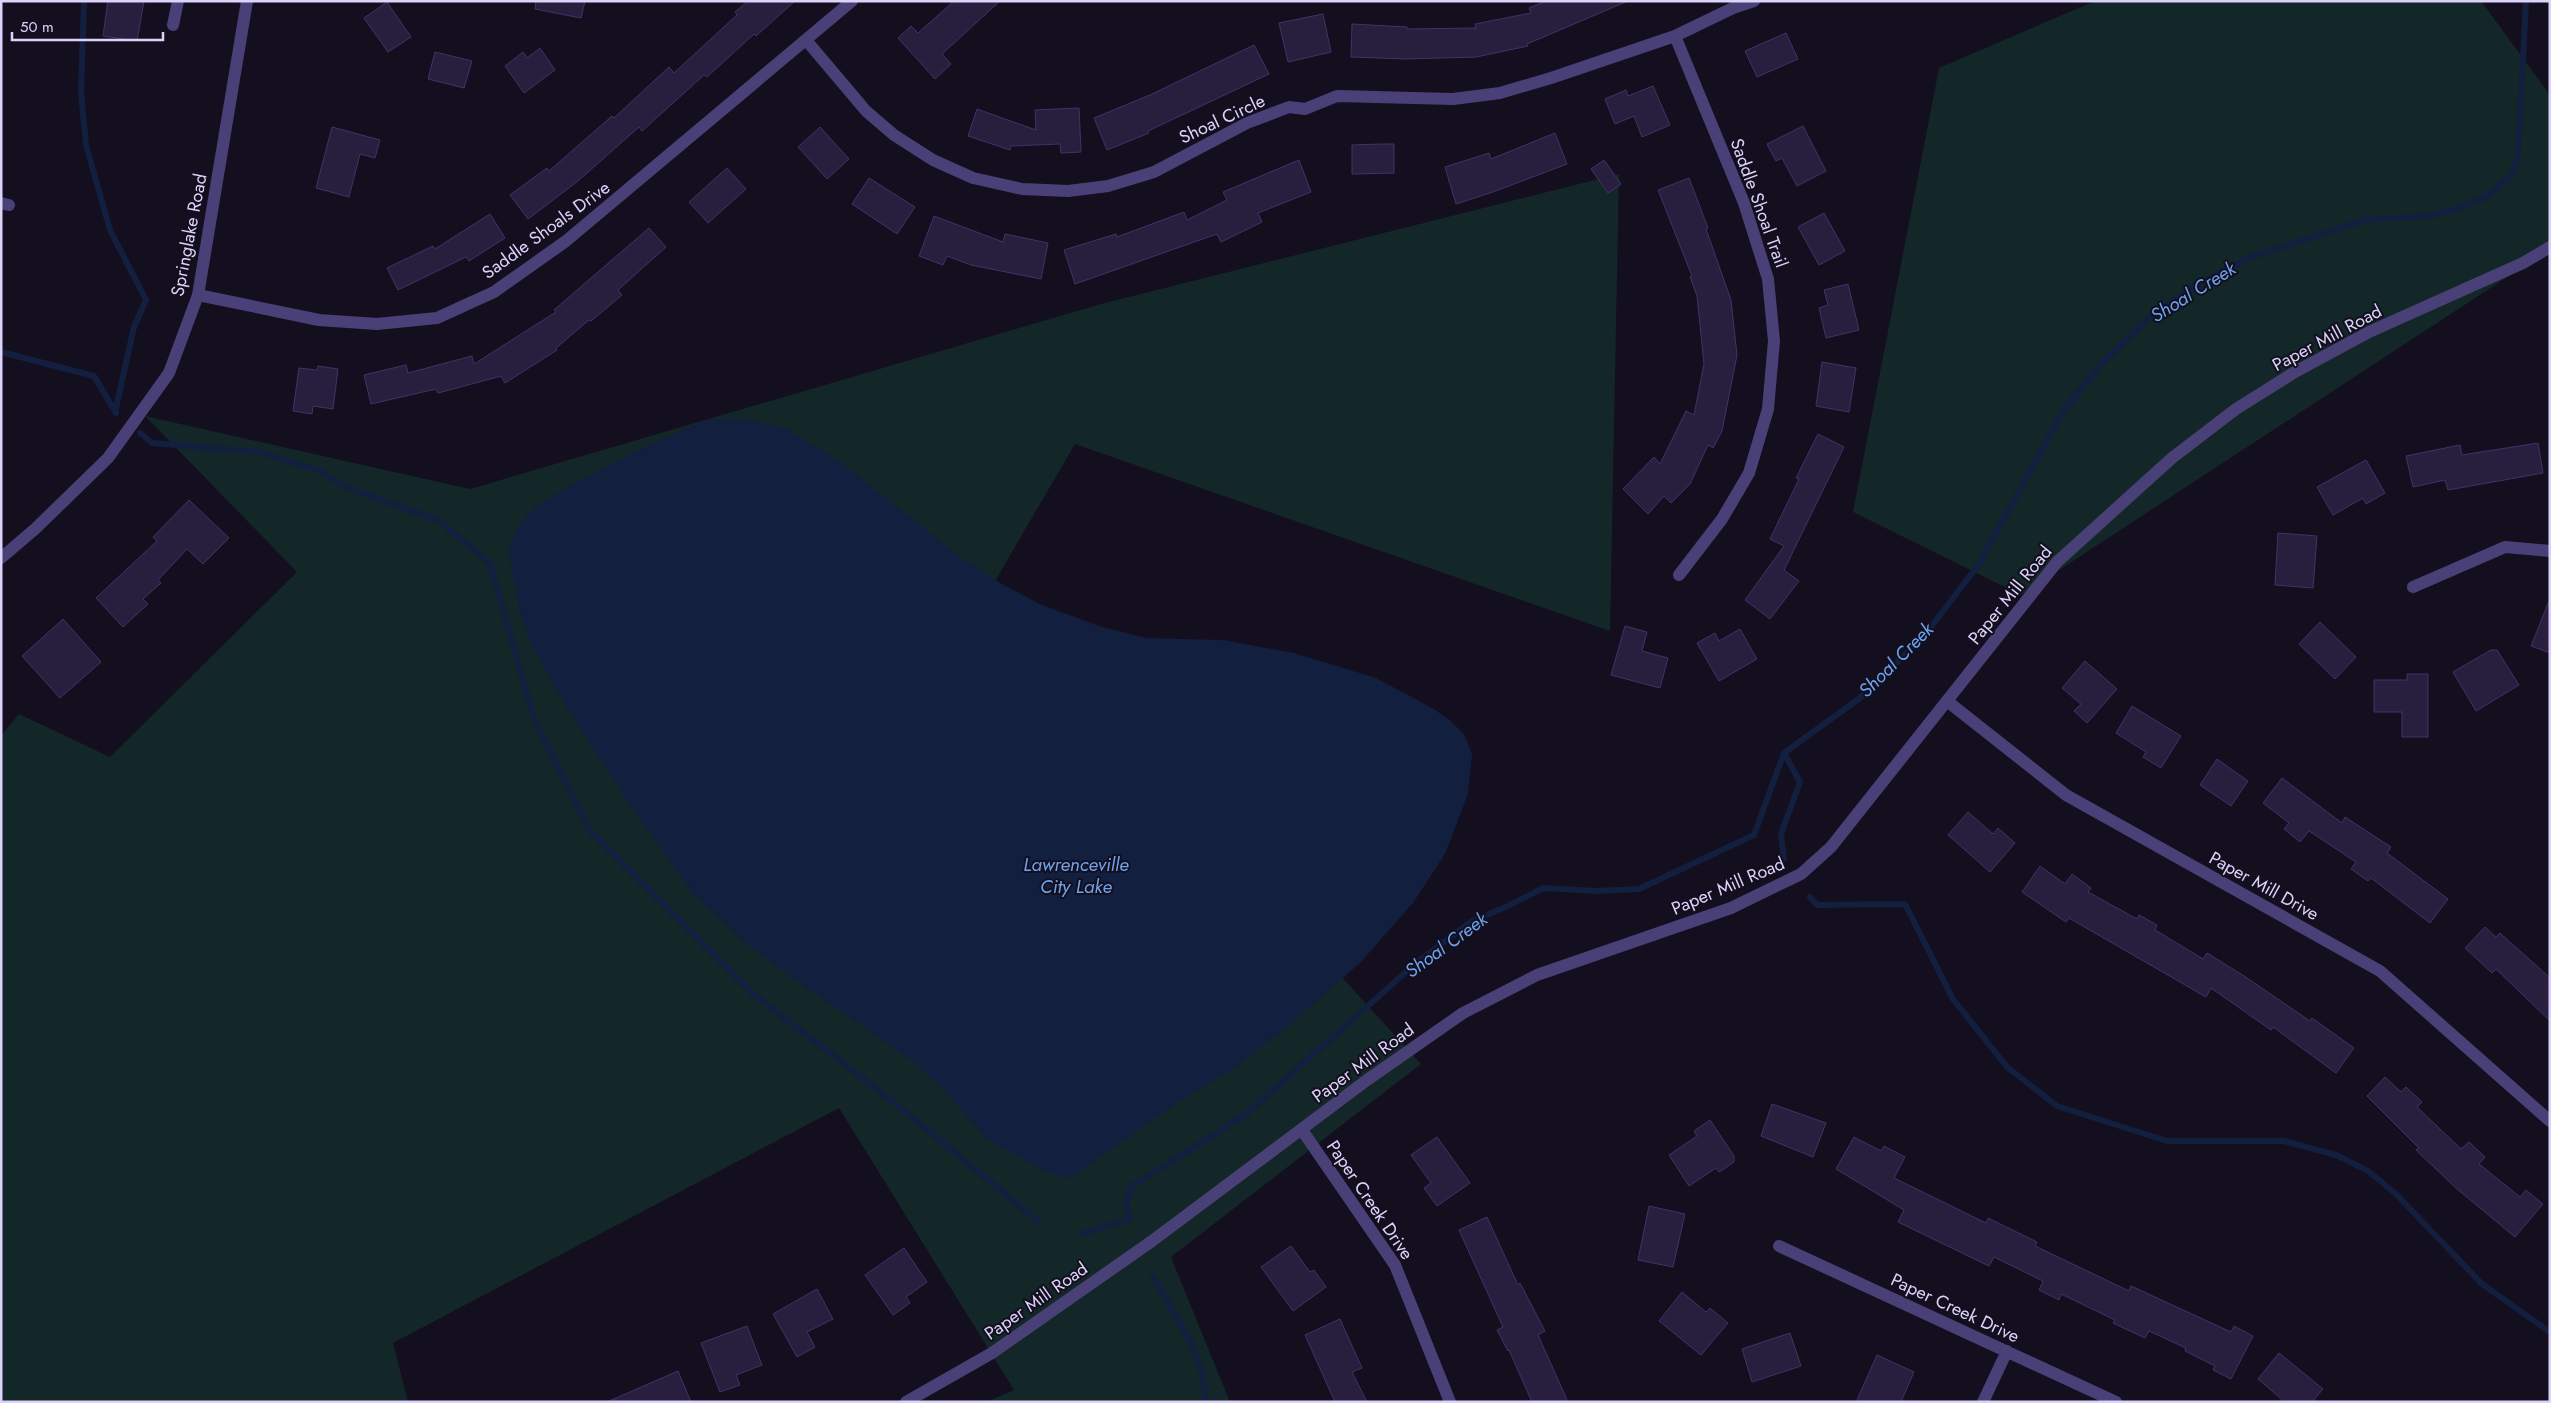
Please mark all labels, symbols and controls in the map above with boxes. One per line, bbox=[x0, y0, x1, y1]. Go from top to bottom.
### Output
scale bar bbox=[12, 10, 164, 42]
text: 50 m bbox=[20, 16, 54, 38]
street label: Shoal Circle bbox=[1175, 88, 1269, 150]
street label: Saddle Shoal Trail bbox=[1724, 135, 1794, 271]
street label: Springlake Road bbox=[164, 171, 214, 299]
street label: Saddle Shoals Drive bbox=[477, 175, 615, 285]
water label: Shoal Creek bbox=[2145, 255, 2242, 329]
street label: Paper Mill Road bbox=[2268, 298, 2386, 378]
street label: Paper Mill Road bbox=[1962, 540, 2058, 650]
water label: Shoal Creek bbox=[1852, 616, 1940, 704]
street label: Paper Mill Drive bbox=[2204, 845, 2324, 927]
street label: Paper Mill Road bbox=[1667, 850, 1789, 922]
water label: Lawrenceville City Lake bbox=[1023, 851, 1129, 900]
water label: Shoal Creek bbox=[1399, 905, 1494, 984]
street label: Paper Mill Road bbox=[1306, 1017, 1420, 1109]
street label: Paper Creek Drive bbox=[1320, 1135, 1420, 1265]
street label: Paper Mill Road bbox=[979, 1256, 1093, 1346]
street label: Paper Creek Drive bbox=[1886, 1267, 2024, 1349]

